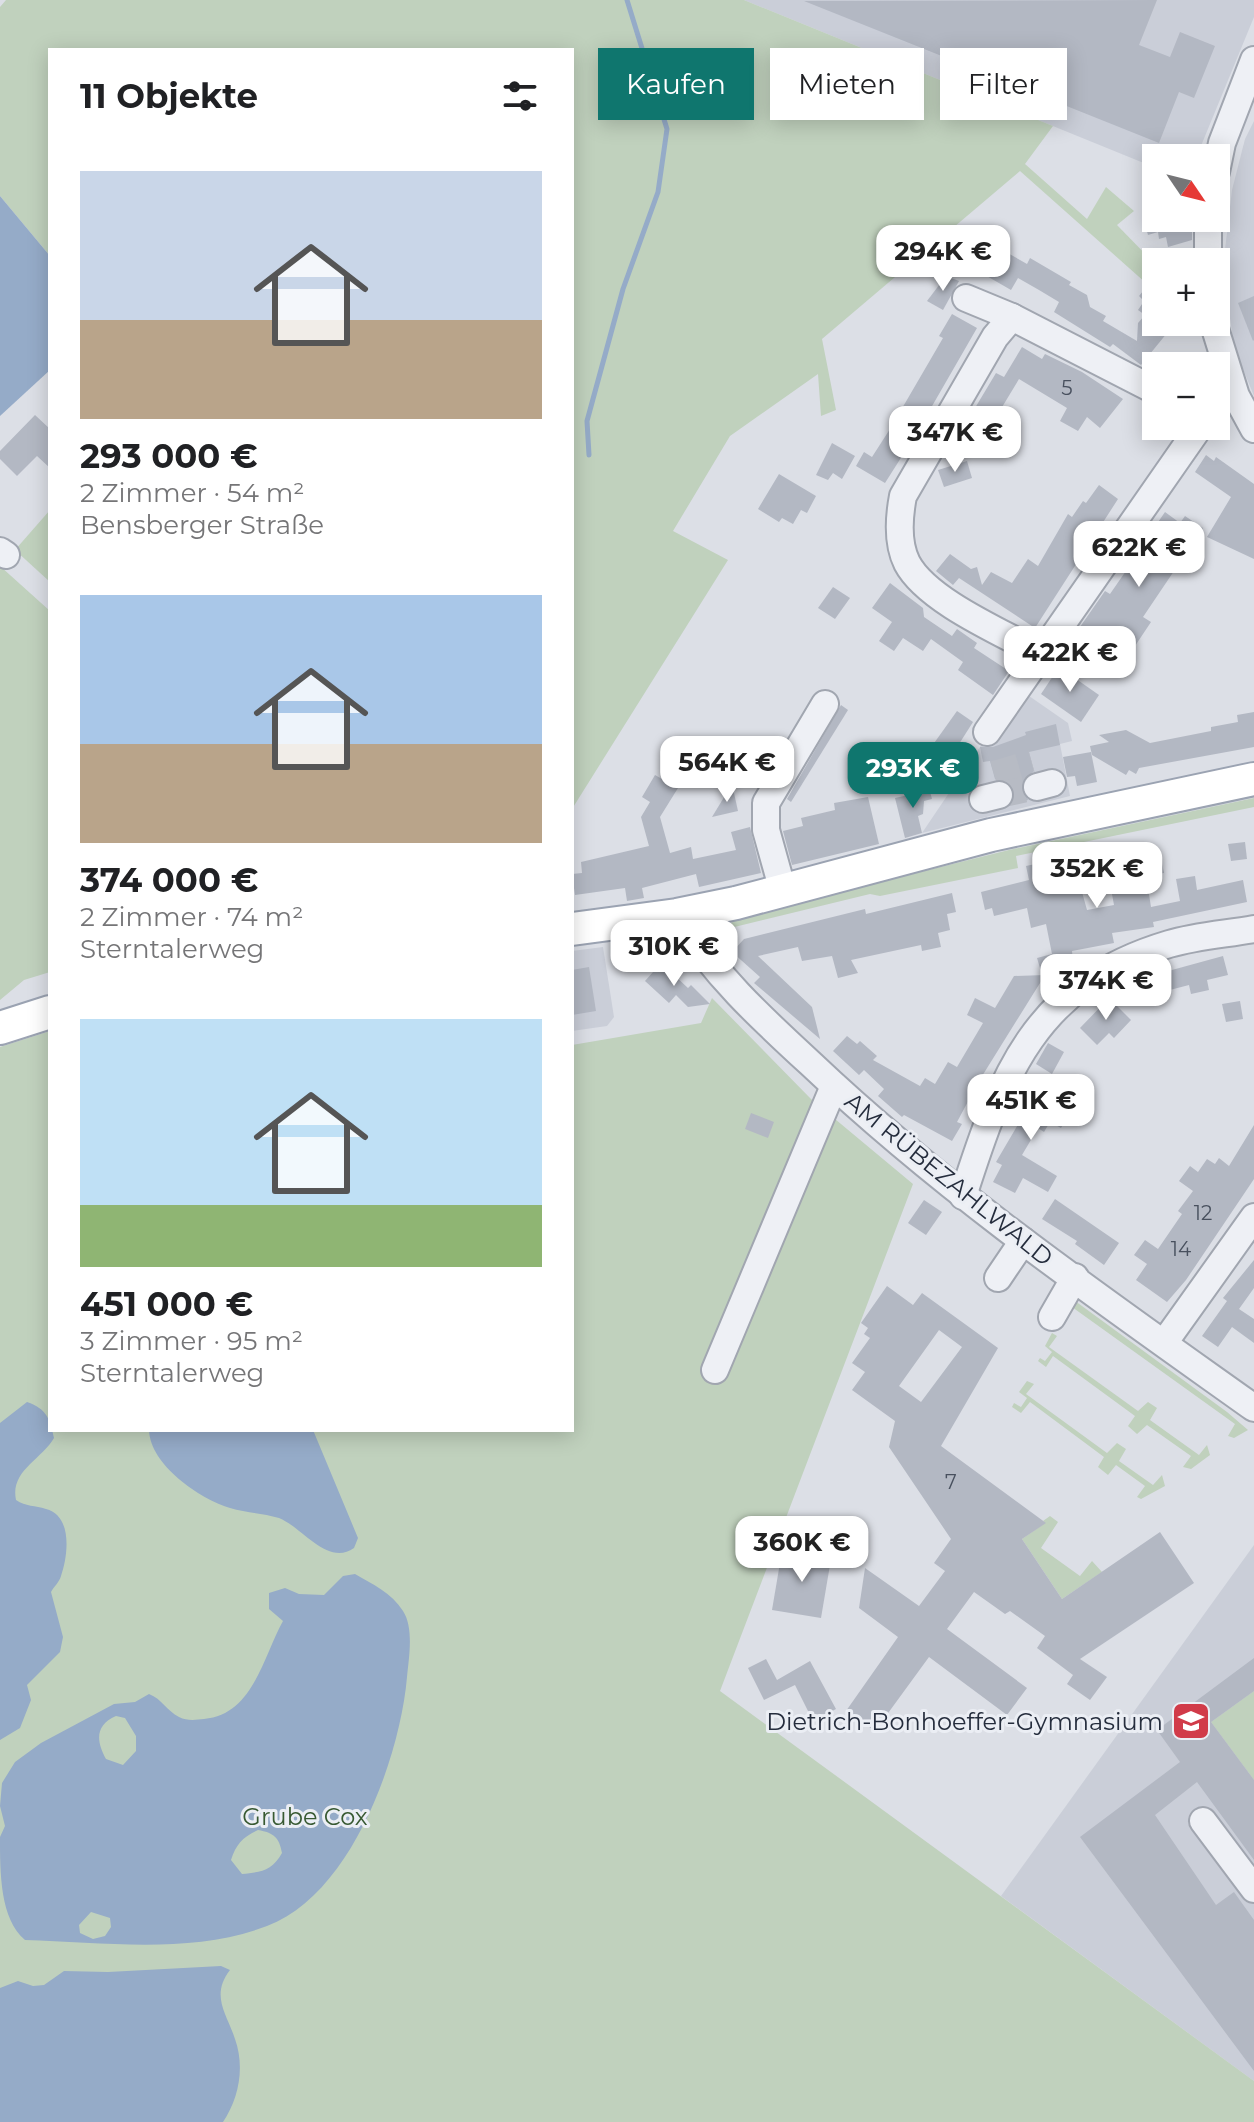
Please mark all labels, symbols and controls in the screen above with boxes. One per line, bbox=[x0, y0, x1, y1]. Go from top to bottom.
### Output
chip: Kaufen bbox=[598, 48, 754, 120]
chip: Mieten bbox=[770, 48, 924, 120]
chip: Filter bbox=[940, 48, 1067, 120]
icon: filters bbox=[498, 74, 542, 118]
text: 11 Objekte bbox=[80, 75, 258, 117]
north arrow bbox=[1142, 144, 1230, 232]
map controls bbox=[1142, 144, 1230, 440]
icon: home bbox=[239, 223, 383, 367]
pin: 294K € bbox=[878, 225, 1008, 293]
text: 294K € bbox=[894, 235, 992, 267]
button: + bbox=[1142, 248, 1230, 336]
button: − bbox=[1142, 352, 1230, 440]
house number: 5 bbox=[1061, 376, 1073, 400]
pin: 347K € bbox=[890, 406, 1020, 474]
text: 347K € bbox=[907, 416, 1003, 448]
text: 293 000 € bbox=[80, 435, 258, 477]
text: 2 Zimmer · 54 m² bbox=[80, 477, 304, 509]
text: Bensberger Straße bbox=[80, 509, 324, 541]
pin: 622K € bbox=[1074, 521, 1204, 589]
text: 622K € bbox=[1092, 531, 1186, 563]
pin: 422K € bbox=[1005, 626, 1135, 694]
text: 422K € bbox=[1022, 636, 1118, 668]
icon: home bbox=[239, 647, 383, 791]
pin: 564K € bbox=[662, 736, 792, 804]
pin: 293K € bbox=[848, 742, 978, 810]
text: 564K € bbox=[678, 746, 776, 778]
text: 293K € bbox=[866, 752, 960, 784]
pin: 352K € bbox=[1032, 842, 1162, 910]
text: 352K € bbox=[1050, 852, 1144, 884]
text: 374 000 € bbox=[80, 859, 258, 901]
text: 2 Zimmer · 74 m² bbox=[80, 901, 303, 933]
pin: 310K € bbox=[609, 920, 739, 988]
text: 310K € bbox=[629, 930, 719, 962]
text: Sterntalerweg bbox=[80, 933, 264, 965]
pin: 374K € bbox=[1041, 954, 1171, 1022]
text: 374K € bbox=[1058, 964, 1154, 996]
icon: home bbox=[239, 1071, 383, 1215]
pin: 451K € bbox=[966, 1074, 1096, 1142]
text: 451K € bbox=[985, 1084, 1077, 1116]
street label: AM RÜBEZAHLWALD bbox=[839, 1086, 1059, 1272]
house number: 12 bbox=[1194, 1201, 1212, 1225]
house number: 14 bbox=[1171, 1237, 1191, 1261]
text: 451 000 € bbox=[80, 1283, 253, 1325]
text: 3 Zimmer · 95 m² bbox=[80, 1325, 303, 1357]
text: Sterntalerweg bbox=[80, 1357, 264, 1389]
house number: 7 bbox=[945, 1470, 957, 1494]
pin: 360K € bbox=[737, 1516, 867, 1584]
text: 360K € bbox=[753, 1526, 851, 1558]
school or university icon: Dietrich-Bonhoeffer-Gymnasium bbox=[1170, 1700, 1212, 1742]
place label: Dietrich-Bonhoeffer-Gymnasium bbox=[766, 1707, 1163, 1736]
park label: Grube Cox bbox=[242, 1802, 368, 1831]

